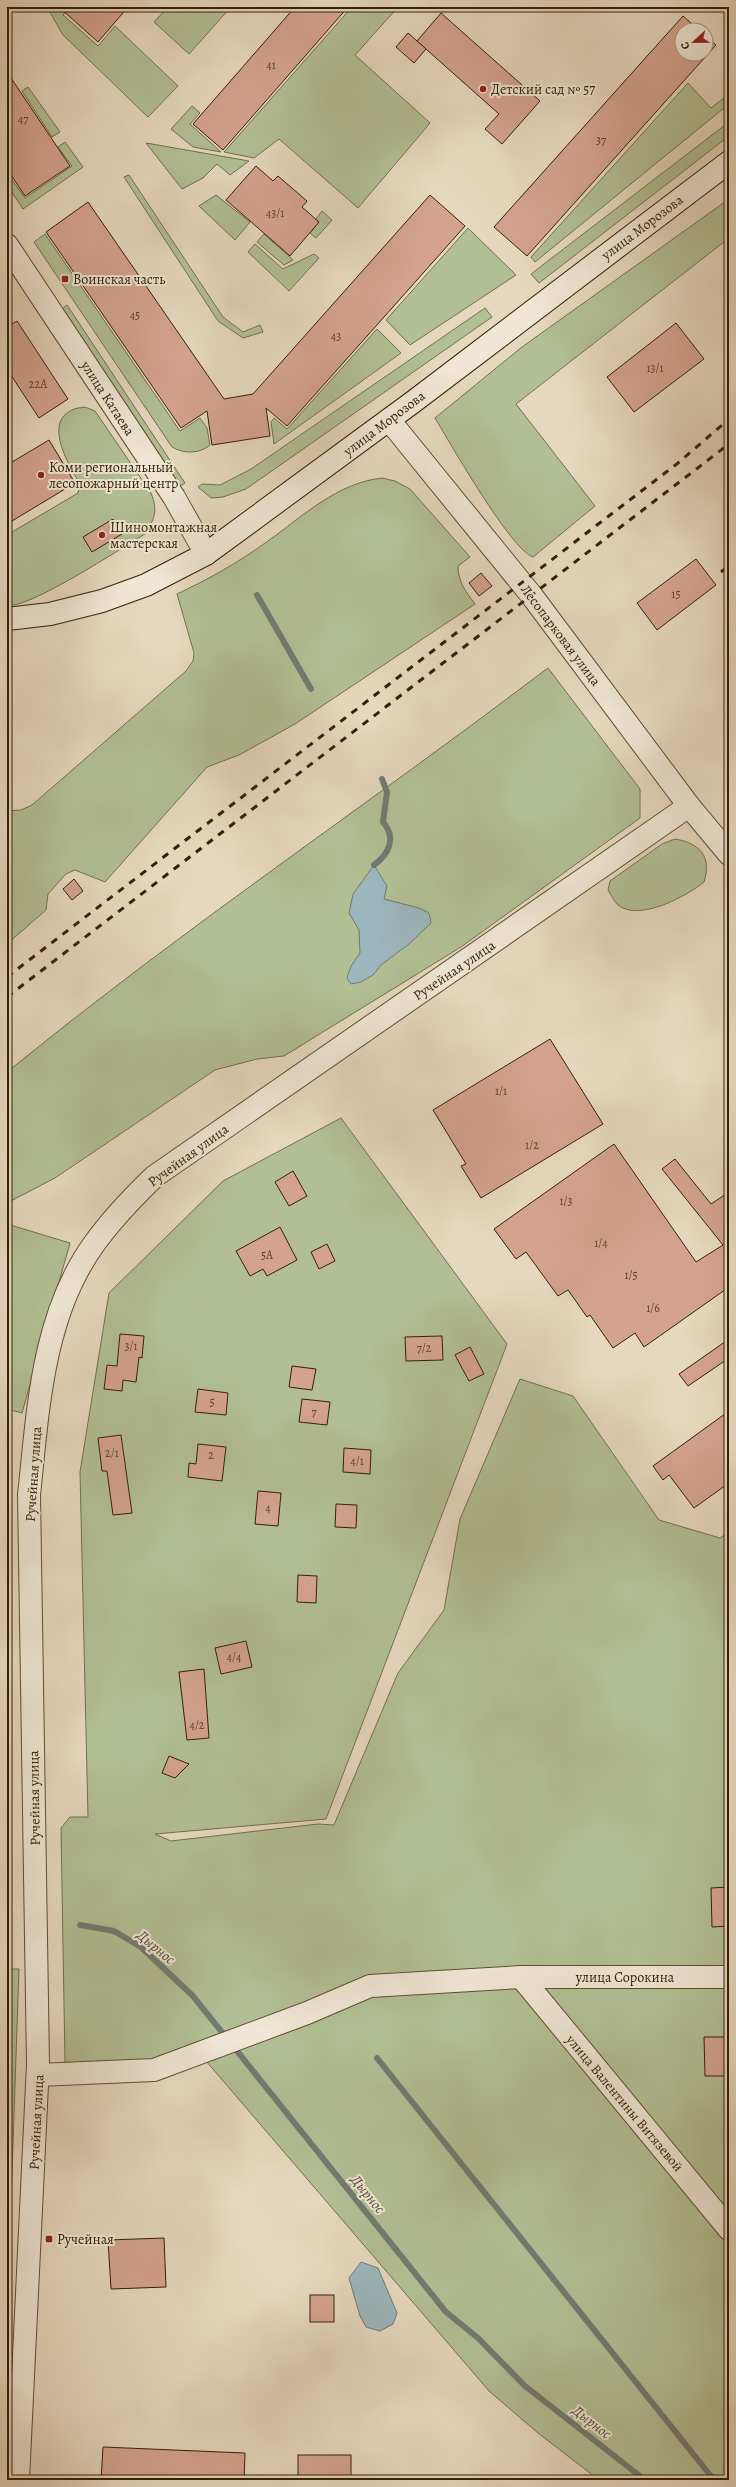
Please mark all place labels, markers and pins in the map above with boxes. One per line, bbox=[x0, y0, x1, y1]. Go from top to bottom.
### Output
place label: Детский сад № 57 bbox=[491, 80, 595, 99]
marker: Детский сад № 57 bbox=[478, 84, 488, 94]
place label: Воинская часть bbox=[73, 270, 165, 289]
marker: Воинская часть bbox=[60, 274, 70, 284]
place label: Коми региональный лесопожарный центр bbox=[49, 458, 178, 493]
marker: Коми региональный лесопожарный центр bbox=[36, 470, 46, 480]
place label: Шиномонтажная мастерская bbox=[110, 518, 218, 553]
marker: Шиномонтажная мастерская bbox=[97, 530, 107, 540]
place label: Ручейная bbox=[57, 2230, 114, 2249]
marker: Ручейная bbox=[44, 2234, 54, 2244]

